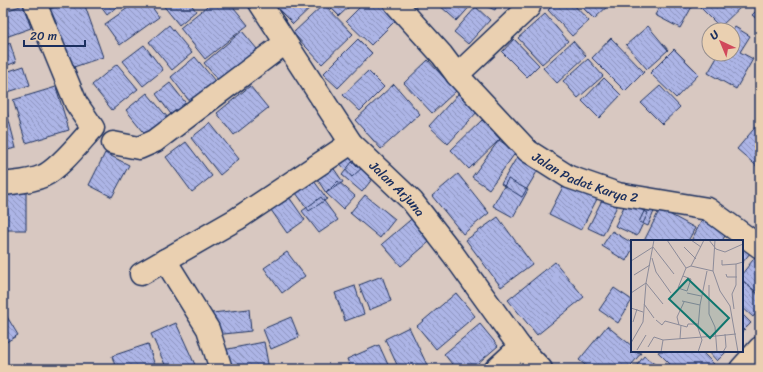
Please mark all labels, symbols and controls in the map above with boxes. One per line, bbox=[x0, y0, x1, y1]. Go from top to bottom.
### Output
scale bar bbox=[24, 22, 85, 48]
north arrow bbox=[701, 22, 741, 62]
text: 20 m bbox=[30, 25, 57, 47]
text: U bbox=[705, 25, 724, 45]
street label: Jalan Padat Karya 2 bbox=[527, 145, 640, 209]
street label: Jalan Arjuna bbox=[363, 154, 432, 222]
inset map bbox=[631, 240, 743, 352]

